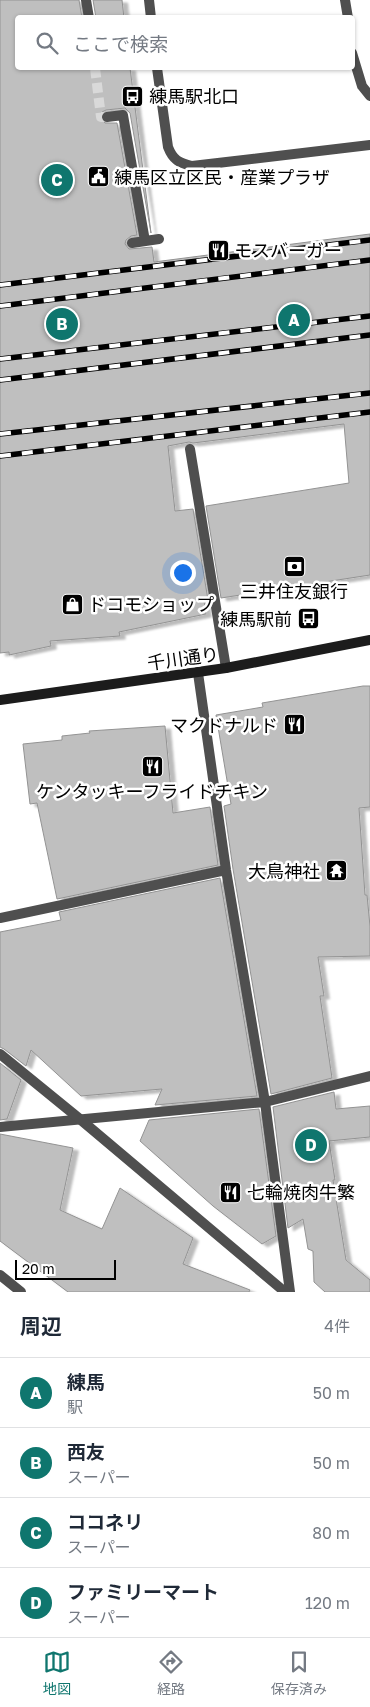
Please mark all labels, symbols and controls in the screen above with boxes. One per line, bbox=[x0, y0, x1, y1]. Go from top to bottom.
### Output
search box bbox=[15, 15, 355, 70]
icon: search bbox=[33, 29, 61, 57]
text: ここで検索 bbox=[73, 32, 168, 55]
bus stop icon: 練馬駅北口 bbox=[121, 84, 145, 108]
place label: 練馬駅北口 bbox=[149, 85, 239, 107]
pin: C bbox=[41, 161, 73, 199]
public building icon: 練馬区立区民・産業プラザ bbox=[86, 165, 110, 189]
place label: 練馬区立区民・産業プラザ bbox=[114, 166, 330, 188]
restaurant icon: モスバーガー bbox=[206, 238, 230, 262]
place label: モスバーガー bbox=[234, 239, 342, 261]
pin: A bbox=[278, 301, 310, 339]
pin: B bbox=[46, 305, 78, 343]
bank icon: 三井住友銀行 bbox=[282, 554, 306, 578]
your location bbox=[170, 560, 196, 586]
place label: 三井住友銀行 bbox=[240, 580, 348, 602]
shop icon: ドコモショップ bbox=[60, 592, 84, 616]
place label: ドコモショップ bbox=[88, 593, 214, 615]
bus stop icon: 練馬駅前 bbox=[296, 607, 320, 631]
place label: 練馬駅前 bbox=[220, 608, 292, 630]
street label: 千川通り bbox=[146, 642, 220, 674]
restaurant icon: マクドナルド bbox=[282, 713, 306, 737]
place label: マクドナルド bbox=[170, 714, 278, 736]
restaurant icon: ケンタッキーフライドチキン bbox=[140, 754, 164, 778]
place label: ケンタッキーフライドチキン bbox=[36, 780, 268, 802]
temple icon: 大鳥神社 bbox=[324, 859, 348, 883]
place label: 大鳥神社 bbox=[248, 860, 320, 882]
pin: D bbox=[295, 1126, 327, 1164]
restaurant icon: 七輪焼肉牛繁 bbox=[219, 1180, 243, 1204]
place label: 七輪焼肉牛繁 bbox=[247, 1181, 355, 1203]
scale bar bbox=[15, 1257, 116, 1280]
text: 20 m bbox=[22, 1260, 55, 1277]
text: 周辺 bbox=[20, 1313, 62, 1339]
text: 4件 bbox=[324, 1316, 350, 1336]
text: 練馬 bbox=[67, 1370, 105, 1393]
text: A bbox=[30, 1383, 42, 1403]
text: 50 m bbox=[313, 1383, 350, 1403]
text: 駅 bbox=[67, 1397, 83, 1417]
text: 西友 bbox=[67, 1440, 105, 1463]
text: B bbox=[30, 1453, 42, 1473]
text: 50 m bbox=[313, 1453, 350, 1473]
text: スーパー bbox=[67, 1467, 131, 1487]
text: ココネリ bbox=[67, 1510, 143, 1533]
text: C bbox=[30, 1523, 42, 1543]
text: 80 m bbox=[312, 1523, 350, 1543]
text: スーパー bbox=[67, 1537, 131, 1557]
text: ファミリーマート bbox=[67, 1580, 219, 1603]
text: D bbox=[30, 1593, 42, 1613]
text: 120 m bbox=[305, 1593, 350, 1613]
text: スーパー bbox=[67, 1607, 131, 1627]
tab: 地図 bbox=[43, 1648, 71, 1698]
tab: 経路 bbox=[157, 1648, 185, 1698]
tab: 保存済み bbox=[271, 1648, 327, 1698]

